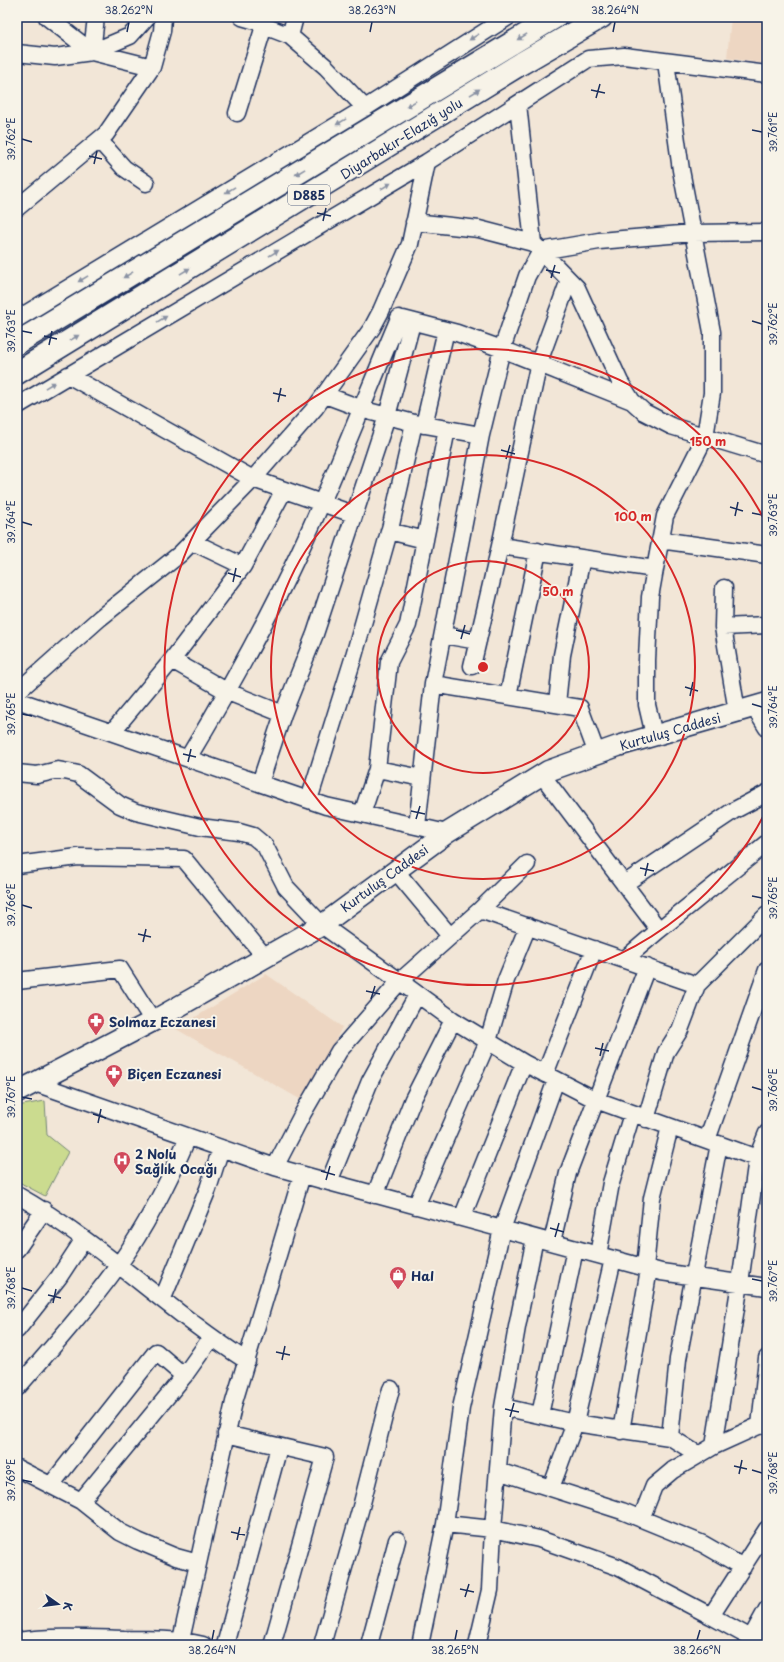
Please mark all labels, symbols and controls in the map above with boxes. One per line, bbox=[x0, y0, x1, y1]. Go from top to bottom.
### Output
text: 38.262°N bbox=[105, 2, 153, 17]
text: 38.263°N bbox=[348, 2, 396, 17]
text: 38.264°N bbox=[591, 2, 639, 17]
one-way arrow bbox=[468, 34, 480, 41]
one-way arrow bbox=[516, 34, 528, 41]
one-way arrow bbox=[469, 89, 481, 96]
street label: Diyarbakır-Elazığ yolu bbox=[336, 93, 466, 183]
one-way arrow bbox=[405, 101, 417, 108]
text: 39.761°E bbox=[765, 112, 780, 152]
text: 39.762°E bbox=[3, 117, 18, 161]
one-way arrow bbox=[335, 119, 347, 126]
one-way arrow bbox=[294, 168, 306, 175]
one-way arrow bbox=[380, 183, 392, 190]
road number: D885 bbox=[288, 185, 330, 205]
one-way arrow bbox=[224, 186, 236, 193]
one-way arrow bbox=[268, 249, 280, 256]
one-way arrow bbox=[179, 267, 191, 274]
one-way arrow bbox=[122, 272, 134, 279]
one-way arrow bbox=[77, 276, 89, 283]
text: 39.762°E bbox=[765, 302, 780, 346]
text: 39.763°E bbox=[3, 309, 18, 353]
one-way arrow bbox=[157, 315, 167, 323]
one-way arrow bbox=[68, 335, 80, 342]
one-way arrow bbox=[44, 382, 56, 389]
text: 150 m bbox=[690, 432, 726, 450]
text: 39.763°E bbox=[765, 493, 780, 537]
text: 39.764°E bbox=[3, 500, 18, 544]
text: 100 m bbox=[614, 507, 652, 525]
text: 50 m bbox=[542, 582, 574, 600]
centre of rings bbox=[476, 660, 490, 674]
text: 39.764°E bbox=[765, 685, 780, 729]
text: 39.765°E bbox=[3, 692, 18, 736]
street label: Kurtuluş Caddesi bbox=[617, 707, 723, 755]
street label: Kurtuluş Caddesi bbox=[336, 840, 432, 916]
text: 39.765°E bbox=[765, 876, 780, 920]
text: 39.766°E bbox=[3, 883, 18, 927]
pharmacy icon: Solmaz Eczanesi bbox=[86, 1011, 106, 1036]
place label: Solmaz Eczanesi bbox=[109, 1012, 216, 1031]
pharmacy icon: Biçen Eczanesi bbox=[104, 1063, 124, 1088]
place label: Biçen Eczanesi bbox=[127, 1064, 222, 1083]
text: 39.766°E bbox=[765, 1068, 780, 1112]
text: 39.767°E bbox=[3, 1076, 18, 1118]
place label: 2 Nolu Sağlık Ocağı bbox=[135, 1144, 217, 1178]
hospital icon: 2 Nolu Sağlık Ocağı bbox=[112, 1150, 132, 1175]
text: 39.767°E bbox=[765, 1260, 780, 1302]
shop icon: Hal bbox=[388, 1265, 408, 1290]
text: 39.768°E bbox=[3, 1266, 18, 1310]
place label: Hal bbox=[411, 1266, 434, 1285]
text: 39.768°E bbox=[765, 1451, 780, 1495]
text: 39.769°E bbox=[3, 1459, 18, 1501]
north arrow bbox=[38, 1584, 78, 1624]
text: K bbox=[59, 1601, 77, 1613]
text: 38.264°N bbox=[188, 1642, 236, 1657]
text: 38.265°N bbox=[431, 1642, 479, 1657]
text: 38.266°N bbox=[673, 1642, 721, 1657]

